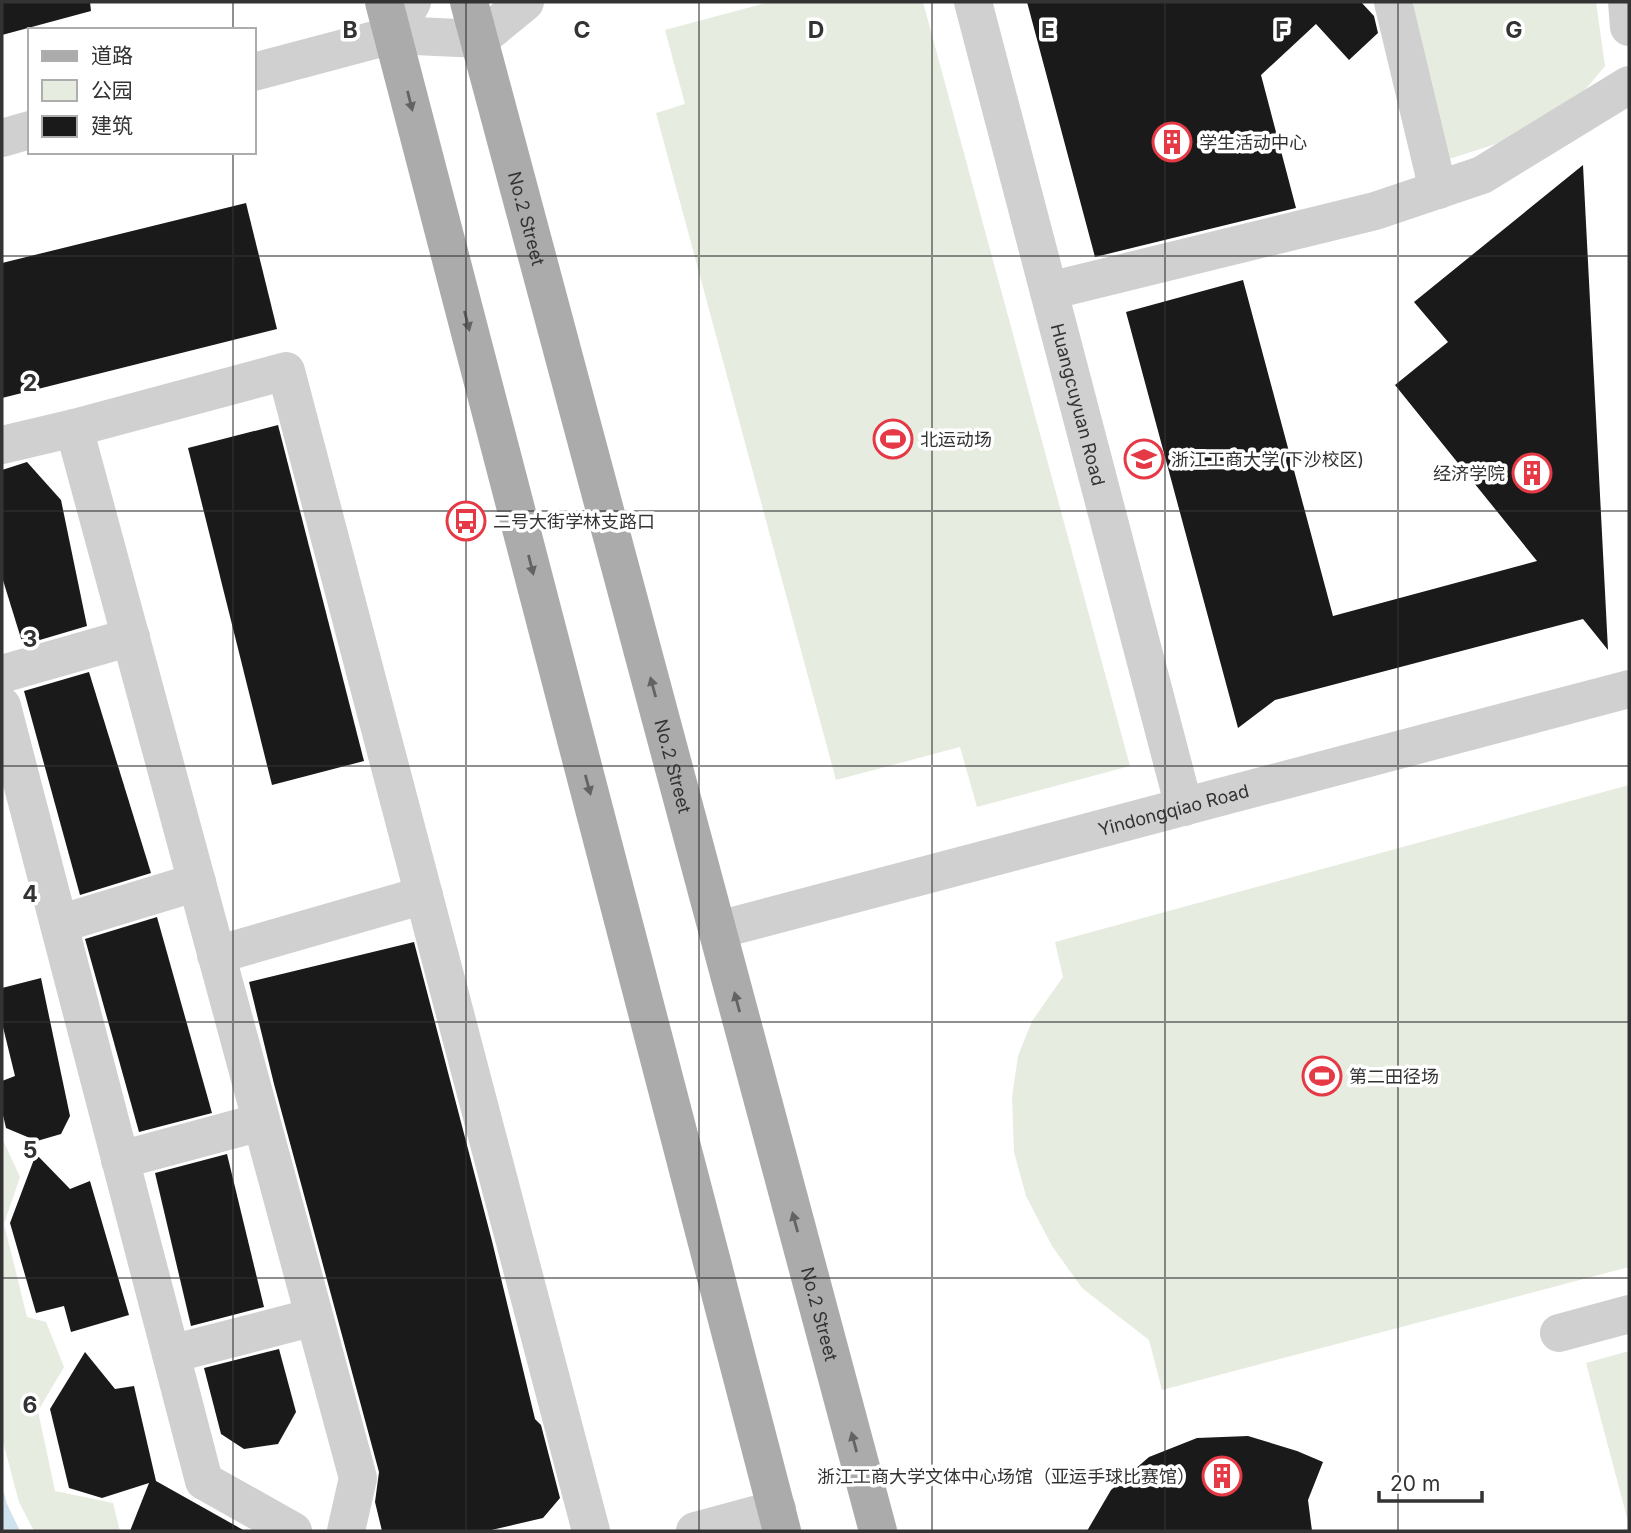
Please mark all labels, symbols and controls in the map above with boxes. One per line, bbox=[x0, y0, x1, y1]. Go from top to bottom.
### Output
text: B bbox=[342, 16, 358, 44]
text: C bbox=[573, 16, 591, 44]
text: D bbox=[808, 16, 824, 44]
text: E bbox=[1041, 16, 1055, 44]
text: F bbox=[1275, 16, 1289, 44]
text: G bbox=[1505, 16, 1523, 44]
legend bbox=[28, 28, 256, 154]
text: 道路 bbox=[91, 43, 133, 68]
text: 公园 bbox=[91, 78, 133, 103]
one-way arrow bbox=[405, 90, 416, 112]
text: 建筑 bbox=[91, 113, 133, 138]
building icon: 学生活动中心 bbox=[1151, 121, 1193, 163]
place label: 学生活动中心 bbox=[1199, 132, 1307, 153]
street label: No.2 Street bbox=[504, 169, 550, 268]
one-way arrow bbox=[462, 310, 473, 332]
street label: Huangcuyuan Road bbox=[1047, 321, 1110, 488]
text: 2 bbox=[23, 369, 37, 397]
sports icon: 北运动场 bbox=[872, 418, 914, 460]
place label: 北运动场 bbox=[920, 429, 992, 450]
school or university icon: 浙江工商大学(下沙校区) bbox=[1123, 438, 1165, 480]
place label: 浙江工商大学(下沙校区) bbox=[1171, 449, 1364, 470]
building icon: 经济学院 bbox=[1511, 452, 1553, 494]
place label: 经济学院 bbox=[1433, 463, 1505, 484]
bus stop icon: 二号大街学林支路口 bbox=[445, 500, 487, 542]
place label: 二号大街学林支路口 bbox=[493, 511, 655, 532]
one-way arrow bbox=[526, 554, 537, 576]
text: 3 bbox=[23, 625, 37, 653]
one-way arrow bbox=[647, 676, 658, 698]
street label: No.2 Street bbox=[651, 717, 696, 816]
one-way arrow bbox=[583, 774, 594, 796]
street label: Yindongqiao Road bbox=[1096, 780, 1251, 840]
text: 4 bbox=[22, 880, 38, 908]
one-way arrow bbox=[731, 991, 742, 1013]
sports icon: 第二田径场 bbox=[1301, 1055, 1343, 1097]
place label: 第二田径场 bbox=[1349, 1066, 1439, 1087]
text: 5 bbox=[23, 1136, 37, 1164]
one-way arrow bbox=[789, 1211, 800, 1233]
street label: No.2 Street bbox=[797, 1265, 843, 1363]
text: 6 bbox=[23, 1391, 37, 1419]
one-way arrow bbox=[848, 1430, 859, 1452]
building icon: 浙江工商大学文体中心场馆（亚运手球比赛馆） bbox=[1201, 1455, 1243, 1497]
scale bar bbox=[1379, 1460, 1482, 1504]
place label: 浙江工商大学文体中心场馆（亚运手球比赛馆） bbox=[817, 1466, 1195, 1487]
text: 20 m bbox=[1390, 1471, 1440, 1496]

